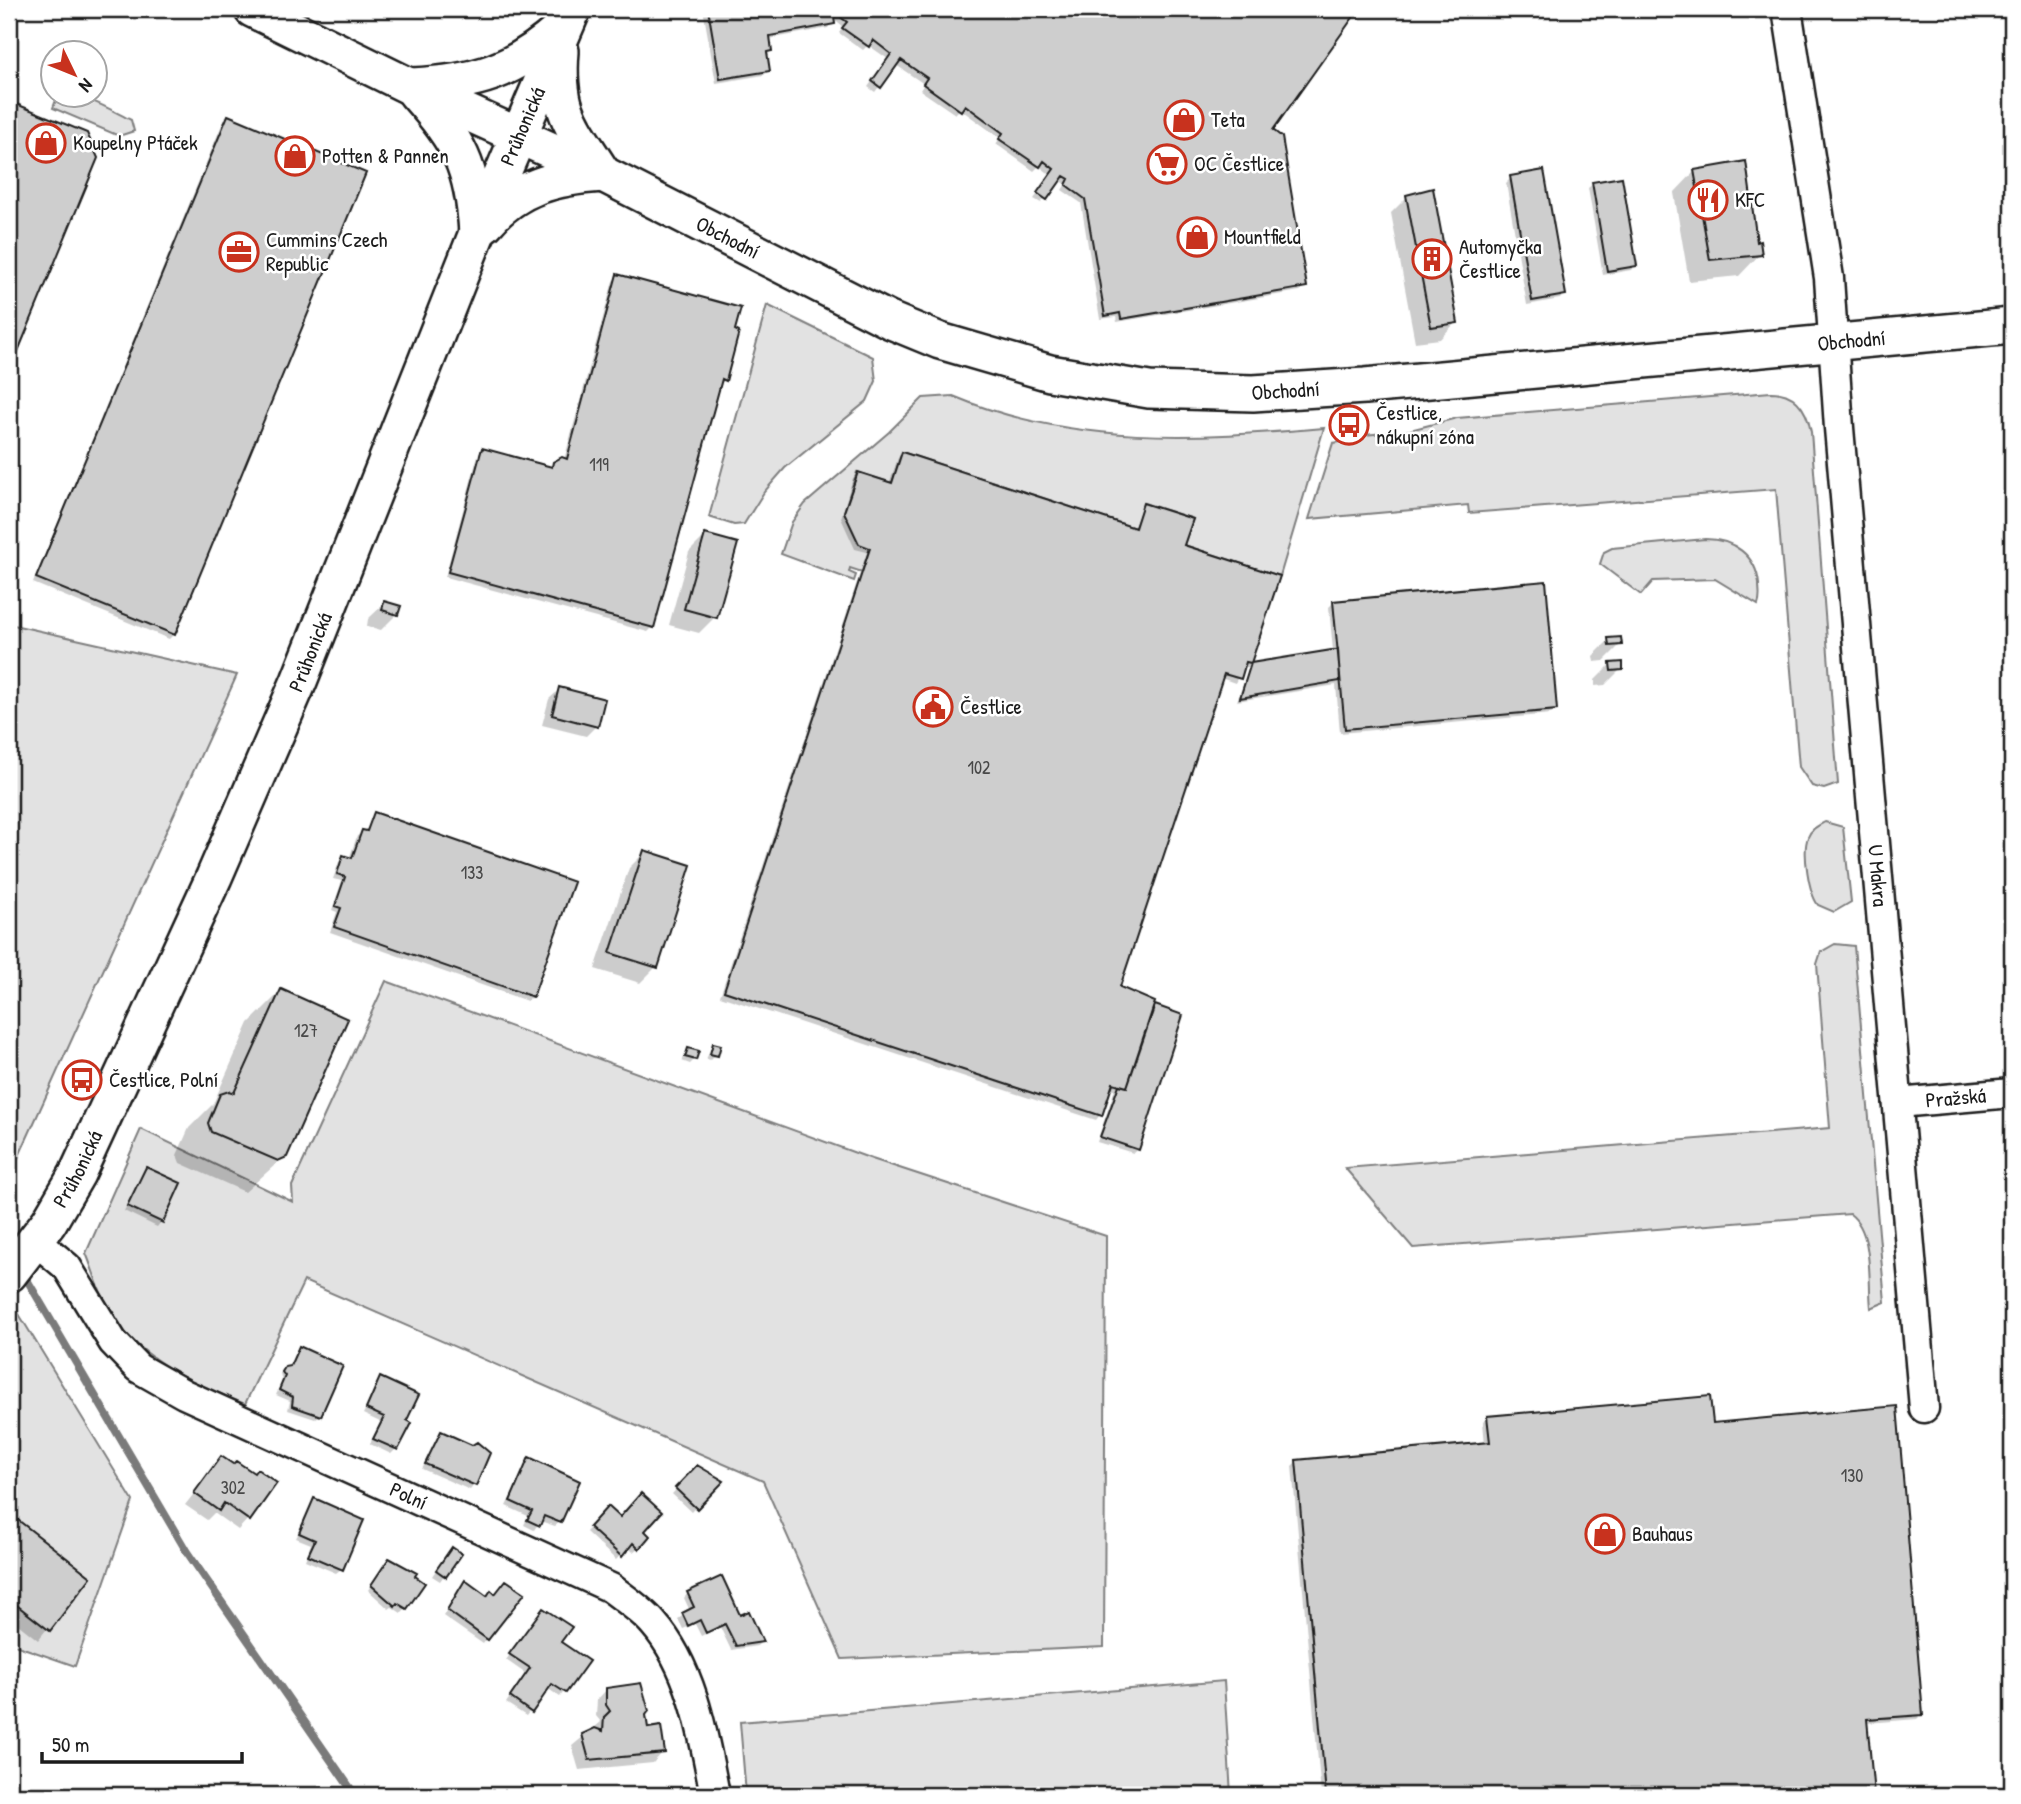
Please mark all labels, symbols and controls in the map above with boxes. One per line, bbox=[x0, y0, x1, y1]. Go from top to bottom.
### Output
north arrow bbox=[38, 38, 108, 108]
text: N bbox=[73, 73, 99, 98]
street label: Průhonická bbox=[493, 82, 552, 170]
shop icon: Teta bbox=[1163, 99, 1205, 141]
place label: Teta bbox=[1211, 105, 1245, 134]
shop icon: Koupelny Ptáček bbox=[25, 122, 67, 164]
place label: Koupelny Ptáček bbox=[73, 128, 198, 157]
shop icon: Potten & Pannen bbox=[274, 135, 316, 177]
place label: Potten & Pannen bbox=[322, 141, 449, 170]
supermarket icon: OC Čestlice bbox=[1146, 143, 1188, 185]
place label: OC Čestlice bbox=[1194, 149, 1284, 178]
restaurant icon: KFC bbox=[1687, 179, 1729, 221]
place label: KFC bbox=[1735, 185, 1765, 214]
street label: Obchodní bbox=[691, 209, 765, 266]
shop icon: Mountfield bbox=[1176, 216, 1218, 258]
place label: Mountfield bbox=[1224, 222, 1301, 251]
place label: Cummins Czech Republic bbox=[266, 225, 388, 278]
office icon: Cummins Czech Republic bbox=[218, 231, 260, 273]
place label: Automyčka Čestlice bbox=[1459, 232, 1542, 285]
building icon: Automyčka Čestlice bbox=[1411, 238, 1453, 280]
street label: Obchodní bbox=[1816, 323, 1887, 358]
street label: Obchodní bbox=[1251, 374, 1321, 407]
place label: Čestlice, nákupní zóna bbox=[1376, 398, 1474, 451]
bus stop icon: Čestlice, nákupní zóna bbox=[1328, 404, 1370, 446]
house number: 119 bbox=[589, 452, 609, 477]
street label: Průhonická bbox=[281, 608, 339, 696]
public building icon: Čestlice bbox=[912, 686, 954, 728]
place label: Čestlice bbox=[960, 692, 1022, 721]
house number: 102 bbox=[967, 755, 991, 780]
street label: U Makra bbox=[1861, 843, 1895, 908]
house number: 133 bbox=[461, 860, 483, 885]
house number: 127 bbox=[294, 1018, 318, 1043]
bus stop icon: Čestlice, Polní bbox=[61, 1059, 103, 1101]
place label: Čestlice, Polní bbox=[109, 1065, 218, 1094]
street label: Pražská bbox=[1924, 1080, 1987, 1115]
street label: Průhonická bbox=[46, 1126, 109, 1213]
house number: 130 bbox=[1841, 1463, 1863, 1488]
street label: Polní bbox=[385, 1474, 432, 1517]
house number: 302 bbox=[221, 1475, 246, 1500]
shop icon: Bauhaus bbox=[1584, 1513, 1626, 1555]
place label: Bauhaus bbox=[1632, 1519, 1693, 1548]
scale bar bbox=[42, 1720, 242, 1764]
text: 50 m bbox=[52, 1730, 89, 1759]

